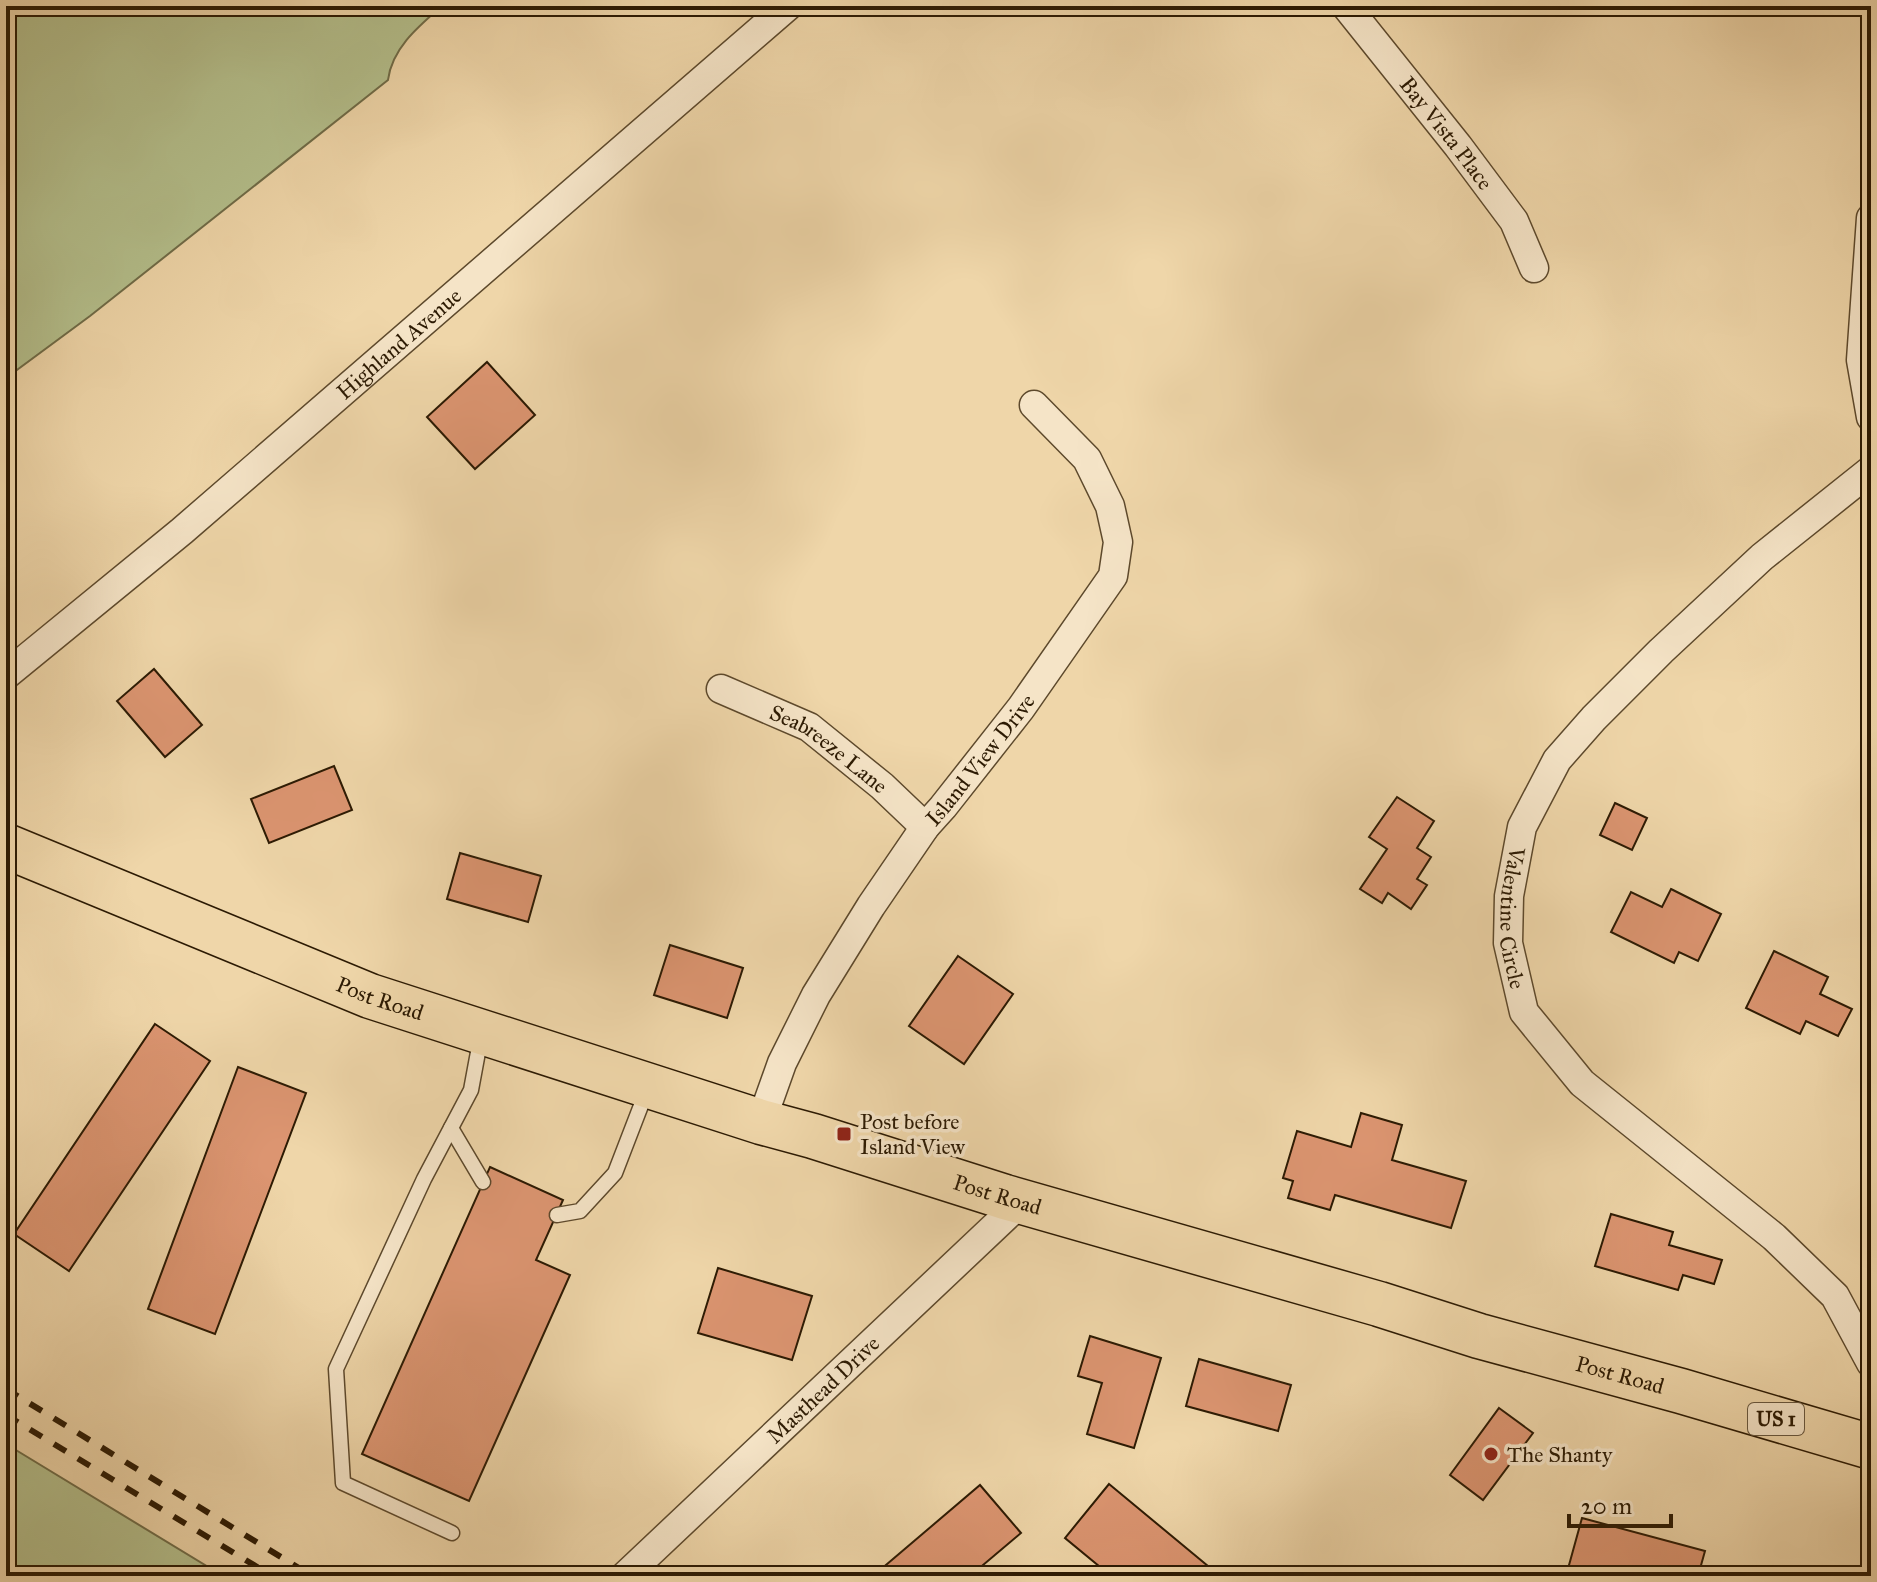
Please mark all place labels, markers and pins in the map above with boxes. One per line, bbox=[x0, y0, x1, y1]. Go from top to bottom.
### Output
place label: Post before Island View bbox=[860, 1108, 966, 1160]
marker: Post before Island View bbox=[835, 1125, 853, 1143]
place label: The Shanty bbox=[1507, 1441, 1613, 1468]
marker: The Shanty bbox=[1482, 1445, 1500, 1463]

